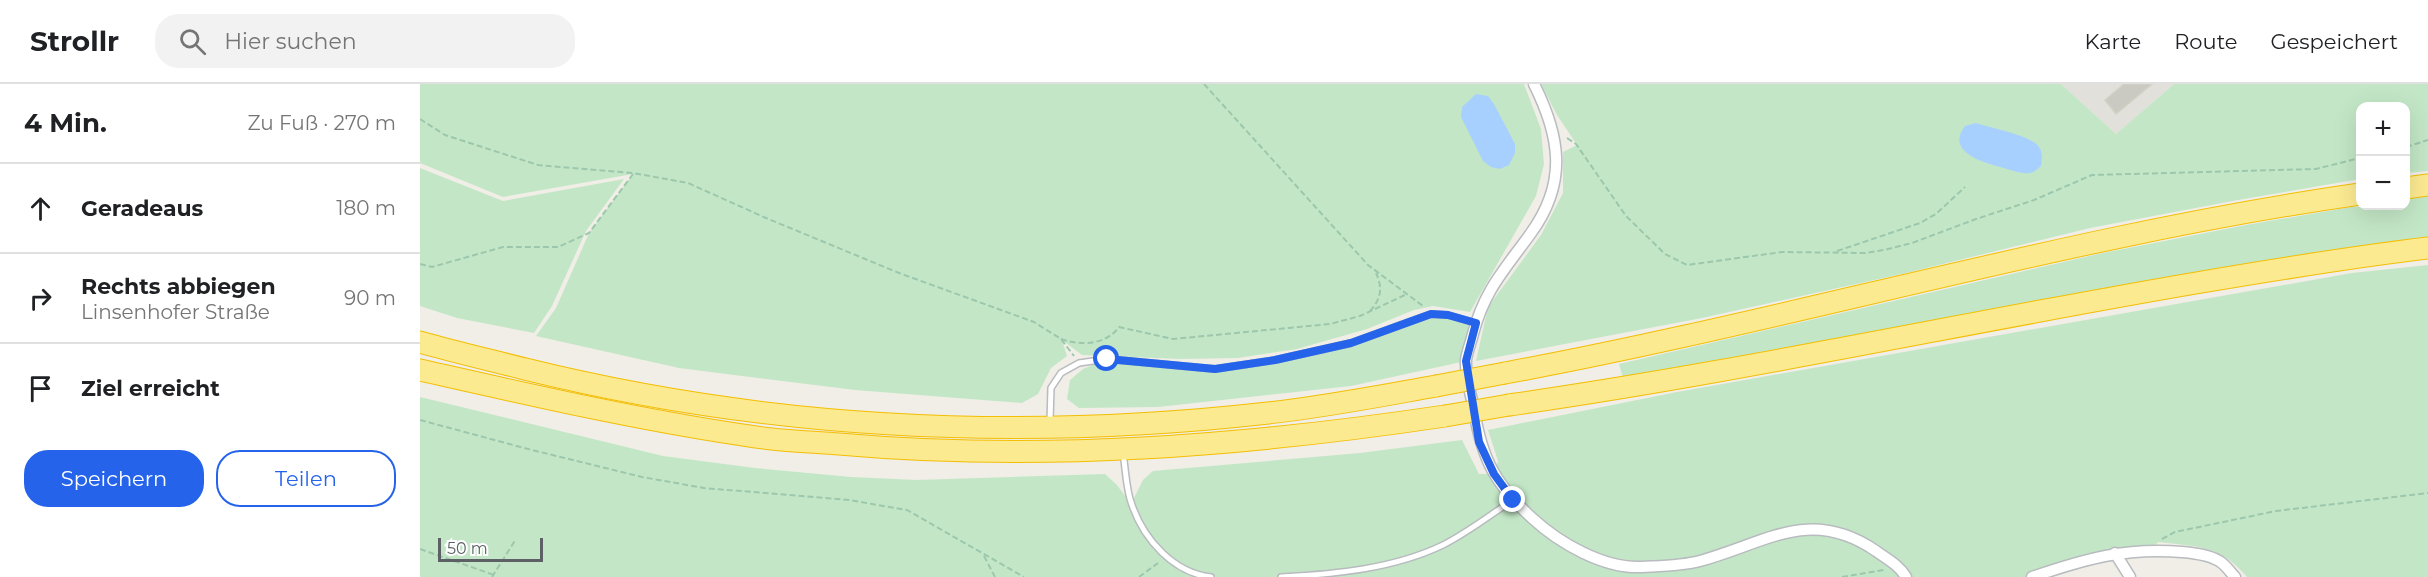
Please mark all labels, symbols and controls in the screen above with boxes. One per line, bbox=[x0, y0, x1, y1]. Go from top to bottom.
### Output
search box bbox=[155, 14, 575, 68]
text: Strollr bbox=[30, 24, 119, 58]
icon: search bbox=[176, 25, 209, 58]
text: Hier suchen bbox=[224, 28, 357, 55]
text: Karte bbox=[2085, 29, 2141, 54]
text: Route bbox=[2174, 29, 2237, 54]
text: Gespeichert bbox=[2270, 29, 2398, 54]
map controls bbox=[2356, 102, 2410, 210]
button: + bbox=[2356, 102, 2410, 156]
text: 4 Min. bbox=[24, 107, 107, 139]
text: Zu Fuß · 270 m bbox=[247, 111, 396, 135]
button: − bbox=[2356, 156, 2410, 210]
icon: ahead bbox=[24, 192, 57, 225]
text: Geradeaus bbox=[81, 195, 203, 222]
text: 180 m bbox=[336, 196, 396, 220]
text: Rechts abbiegen bbox=[81, 273, 276, 300]
icon: right bbox=[24, 282, 57, 315]
text: 90 m bbox=[344, 286, 396, 310]
text: Linsenhofer Straße bbox=[81, 300, 270, 324]
route start bbox=[1093, 345, 1119, 371]
icon: arrive bbox=[24, 372, 57, 405]
text: Ziel erreicht bbox=[81, 375, 220, 402]
button: Speichern bbox=[24, 450, 204, 507]
button: Teilen bbox=[216, 450, 396, 507]
route end bbox=[1499, 486, 1525, 512]
scale bar bbox=[438, 535, 543, 562]
text: 50 m bbox=[447, 539, 488, 558]

